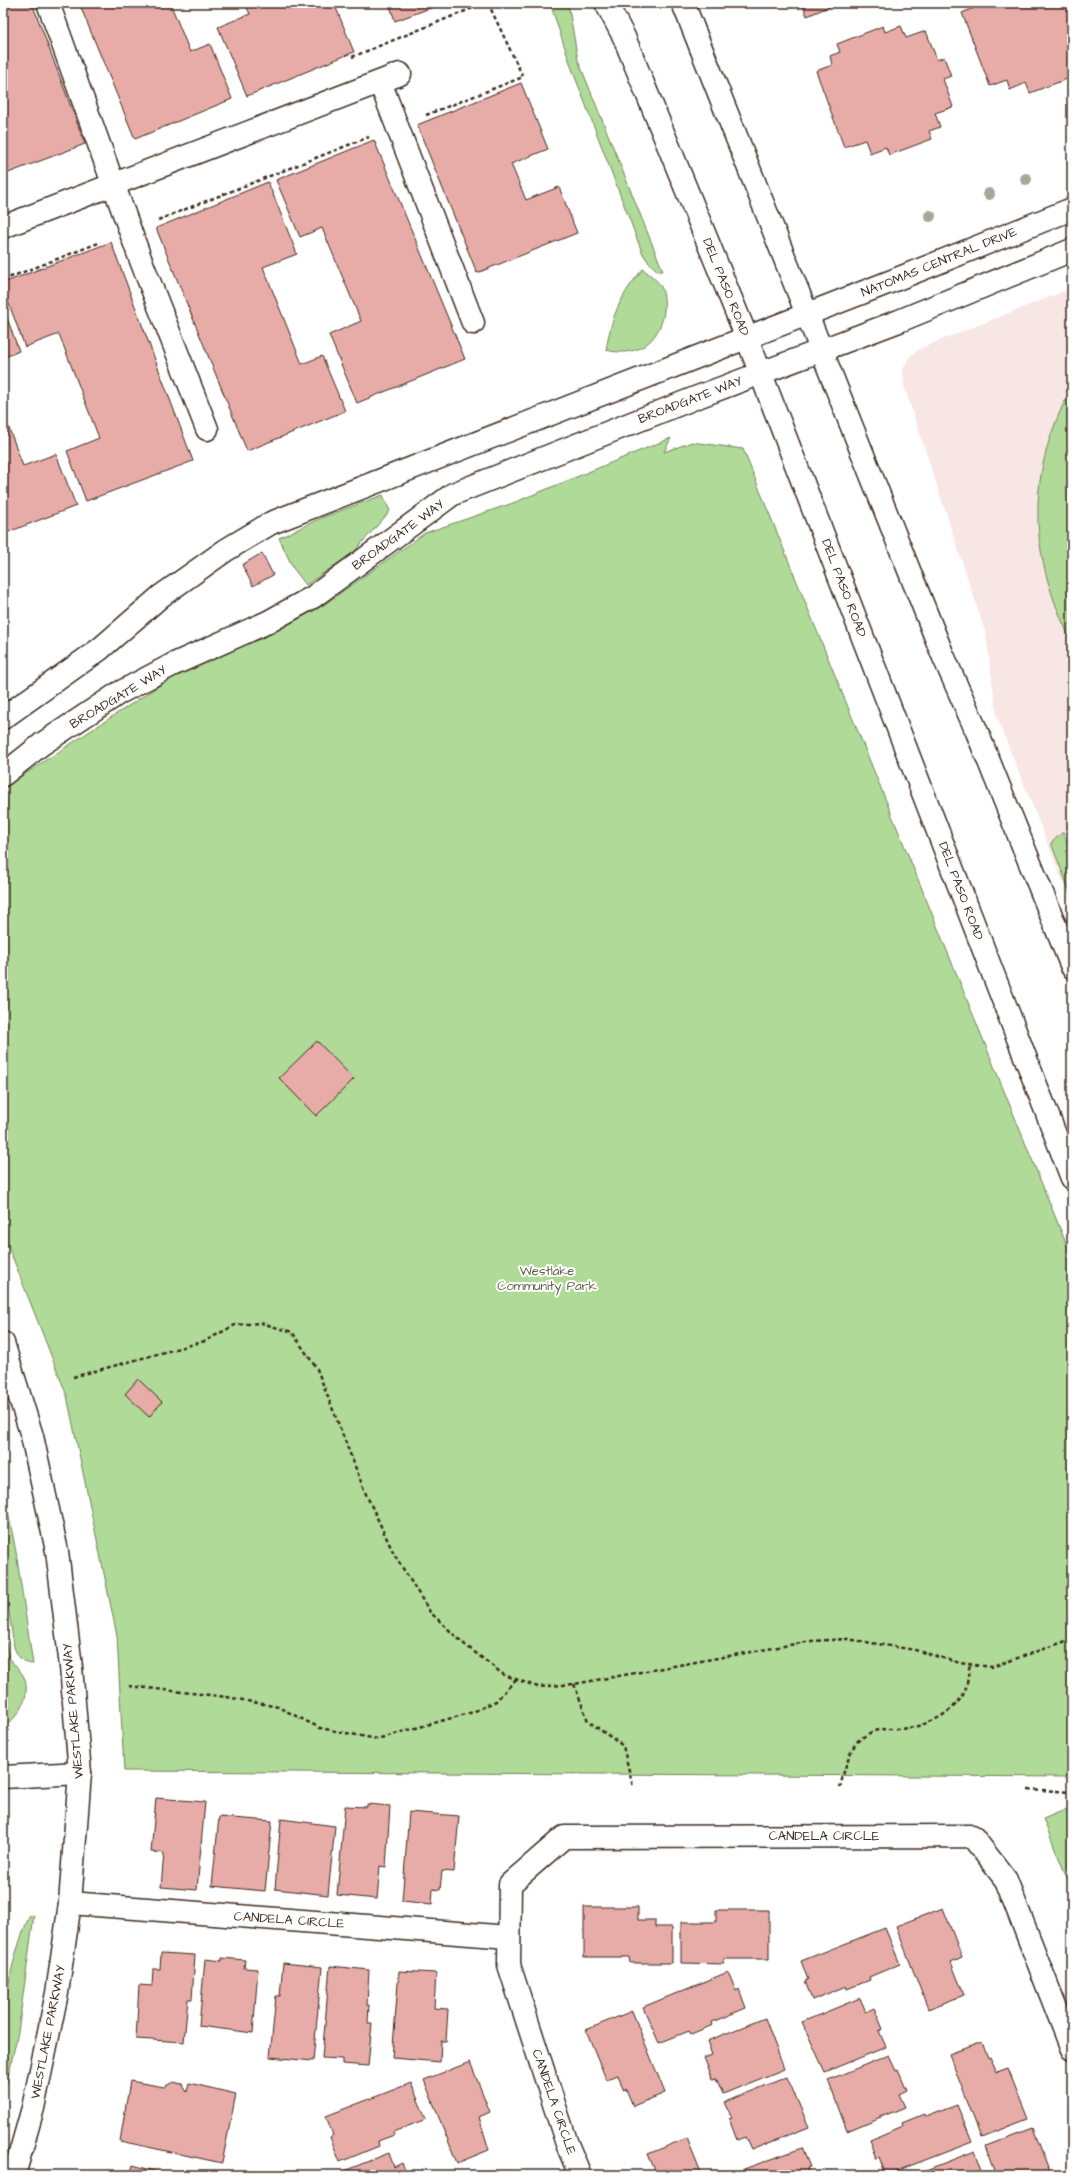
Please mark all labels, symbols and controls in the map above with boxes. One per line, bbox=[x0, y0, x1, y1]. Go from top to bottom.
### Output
street label: NATOMAS CENTRAL DRIVE bbox=[858, 222, 1020, 302]
street label: DEL PASO ROAD bbox=[698, 235, 754, 339]
street label: BROADGATE WAY bbox=[636, 372, 745, 428]
street label: BROADGATE WAY bbox=[348, 495, 448, 575]
street label: DEL PASO ROAD bbox=[817, 536, 871, 640]
street label: BROADGATE WAY bbox=[66, 661, 170, 733]
street label: DEL PASO ROAD bbox=[934, 839, 988, 943]
park label: Westlake Community Park bbox=[497, 1262, 597, 1296]
street label: WESTLAKE PARKWAY bbox=[58, 1643, 88, 1779]
street label: CANDELA CIRCLE bbox=[769, 1827, 880, 1845]
street label: CANDELA CIRCLE bbox=[233, 1907, 345, 1933]
street label: WESTLAKE PARKWAY bbox=[26, 1964, 70, 2100]
street label: CANDELA CIRCLE bbox=[527, 2047, 581, 2158]

